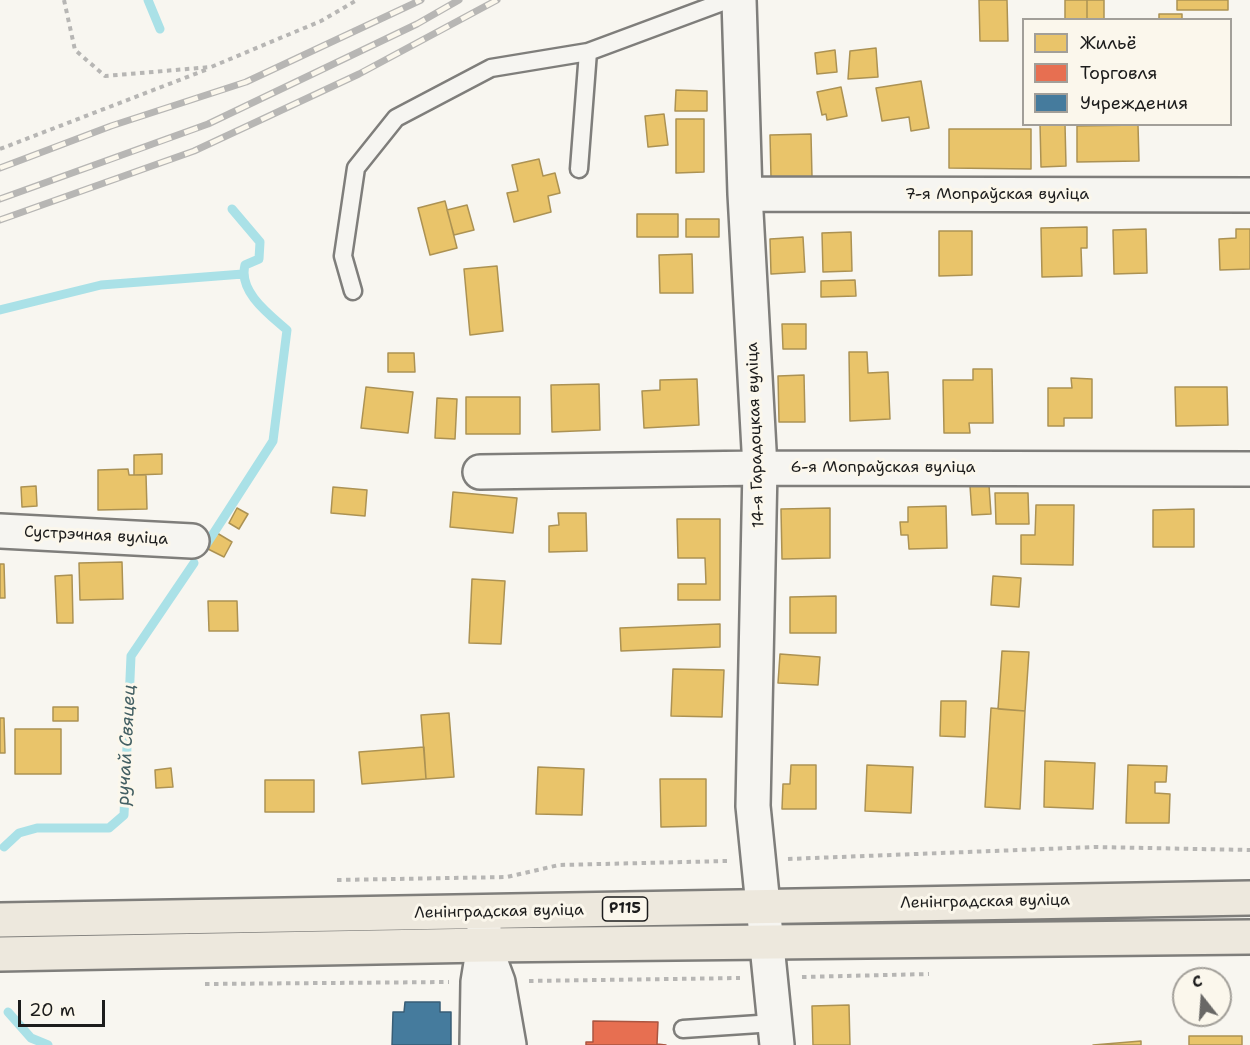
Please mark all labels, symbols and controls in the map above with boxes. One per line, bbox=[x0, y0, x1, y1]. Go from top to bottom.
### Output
legend bbox=[1022, 18, 1232, 126]
text: Жильё bbox=[1080, 31, 1137, 55]
text: Торговля bbox=[1080, 61, 1158, 85]
text: Учреждения bbox=[1080, 91, 1188, 115]
street label: 7-я Мопраўская вуліца bbox=[905, 185, 1089, 205]
street label: 14-я Гарадоцкая вуліца bbox=[743, 342, 769, 528]
street label: 6-я Мопраўская вуліца bbox=[790, 458, 976, 478]
street label: Сустрэчная вуліца bbox=[23, 523, 169, 549]
water label: ручай Свяцец bbox=[113, 684, 141, 806]
street label: Ленінградская вуліца bbox=[900, 891, 1070, 913]
road number: Р115 bbox=[602, 897, 648, 921]
street label: Ленінградская вуліца bbox=[414, 901, 584, 923]
north arrow bbox=[1172, 967, 1232, 1027]
text: С bbox=[1189, 970, 1205, 993]
scale bar bbox=[21, 988, 108, 1026]
text: 20 m bbox=[29, 998, 75, 1022]

